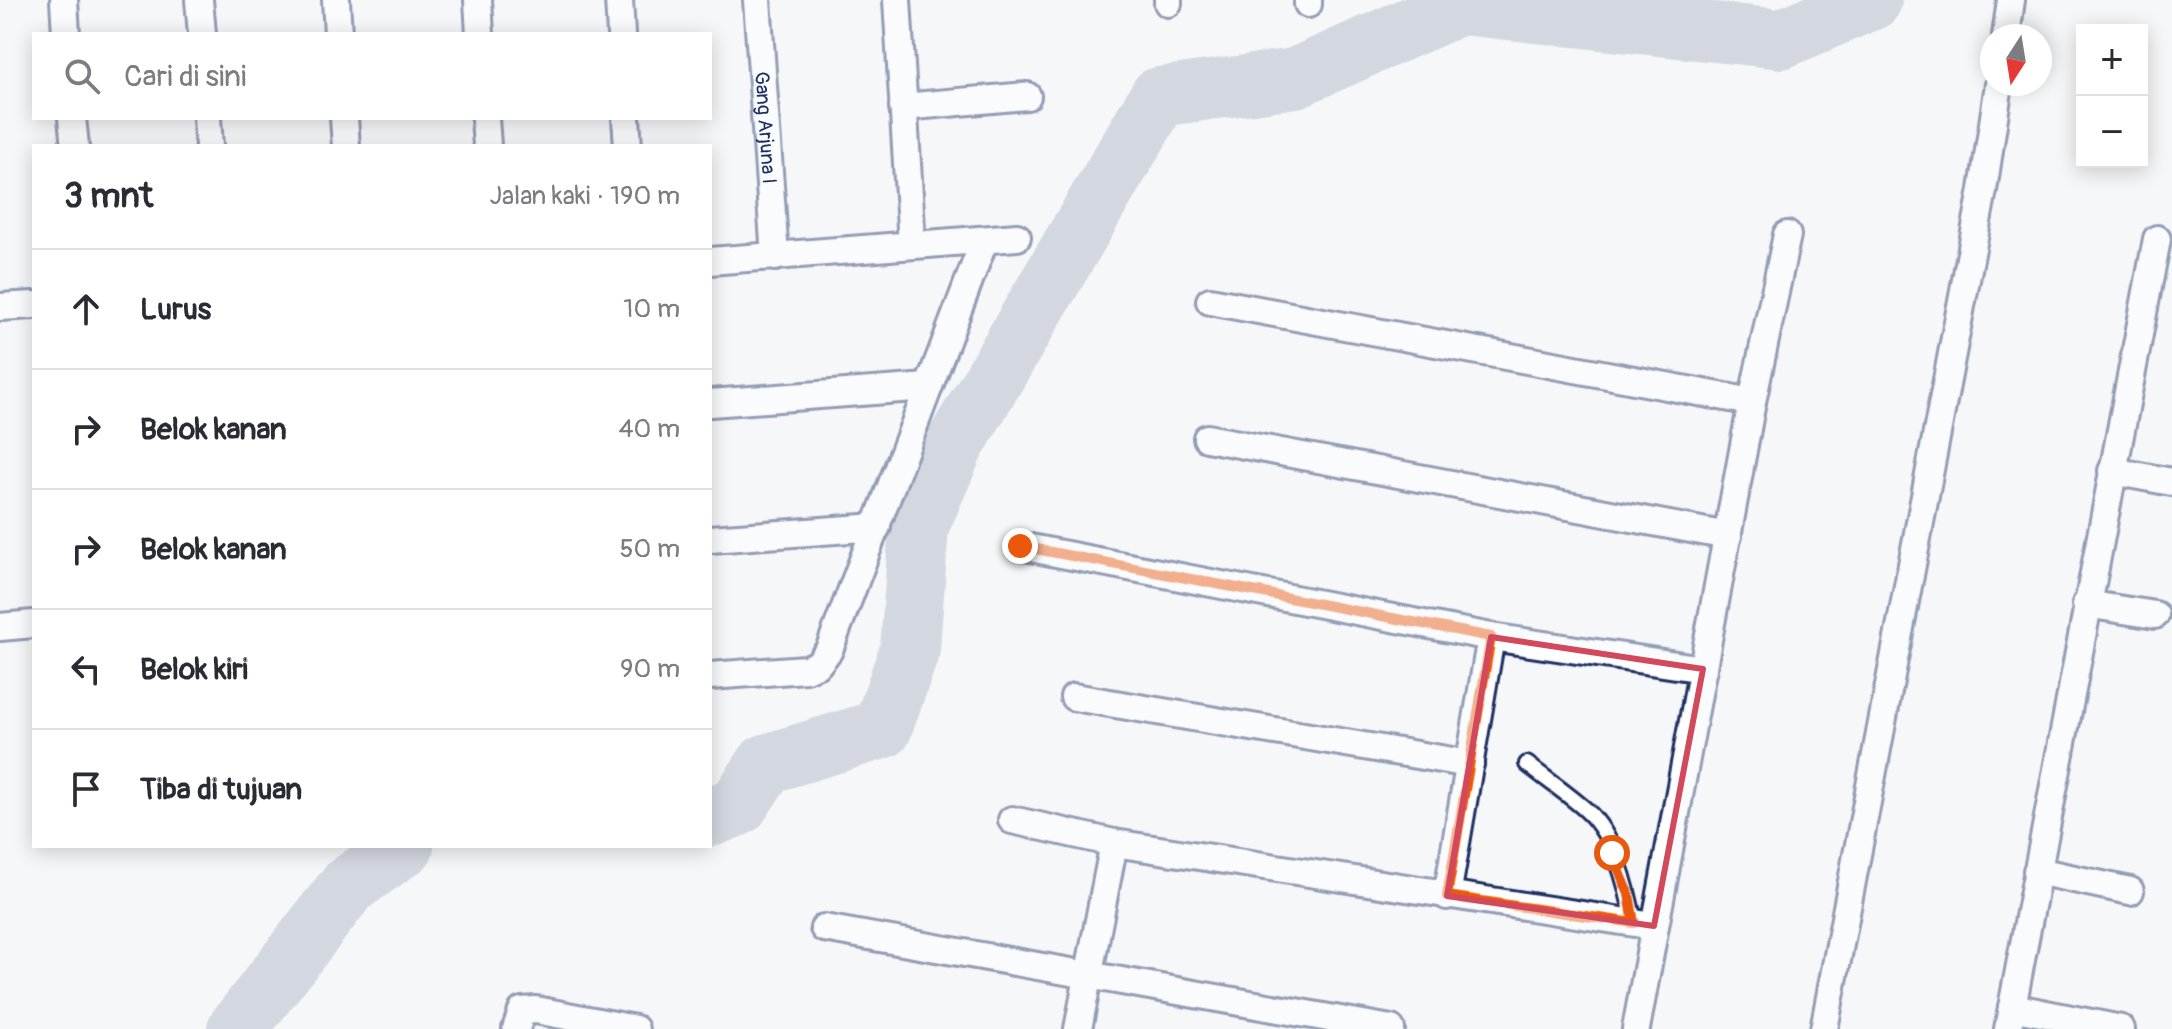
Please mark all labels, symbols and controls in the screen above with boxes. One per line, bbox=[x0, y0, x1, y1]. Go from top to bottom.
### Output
north arrow bbox=[1980, 24, 2052, 96]
map controls bbox=[2076, 24, 2148, 168]
button: + bbox=[2076, 24, 2148, 96]
search box bbox=[32, 32, 712, 120]
icon: search bbox=[60, 54, 104, 98]
text: Cari di sini bbox=[124, 58, 246, 95]
street label: Gang Arjuna I bbox=[749, 71, 782, 185]
button: − bbox=[2076, 96, 2148, 168]
text: 3 mnt bbox=[64, 175, 153, 218]
text: Jalan kaki · 190 m bbox=[489, 180, 680, 212]
icon: ahead bbox=[64, 287, 108, 331]
text: Lurus bbox=[140, 291, 211, 328]
text: 10 m bbox=[623, 293, 680, 325]
icon: right bbox=[64, 407, 108, 451]
text: Belok kanan bbox=[140, 411, 287, 448]
text: 40 m bbox=[618, 413, 680, 445]
icon: right bbox=[64, 527, 108, 571]
route end bbox=[1002, 528, 1038, 564]
text: Belok kanan bbox=[140, 531, 287, 568]
text: 50 m bbox=[619, 533, 680, 565]
icon: left bbox=[64, 647, 108, 691]
text: Belok kiri bbox=[140, 651, 248, 688]
text: 90 m bbox=[620, 653, 680, 685]
icon: arrive bbox=[64, 767, 108, 811]
text: Tiba di tujuan bbox=[140, 771, 302, 808]
route start bbox=[1594, 835, 1630, 871]

